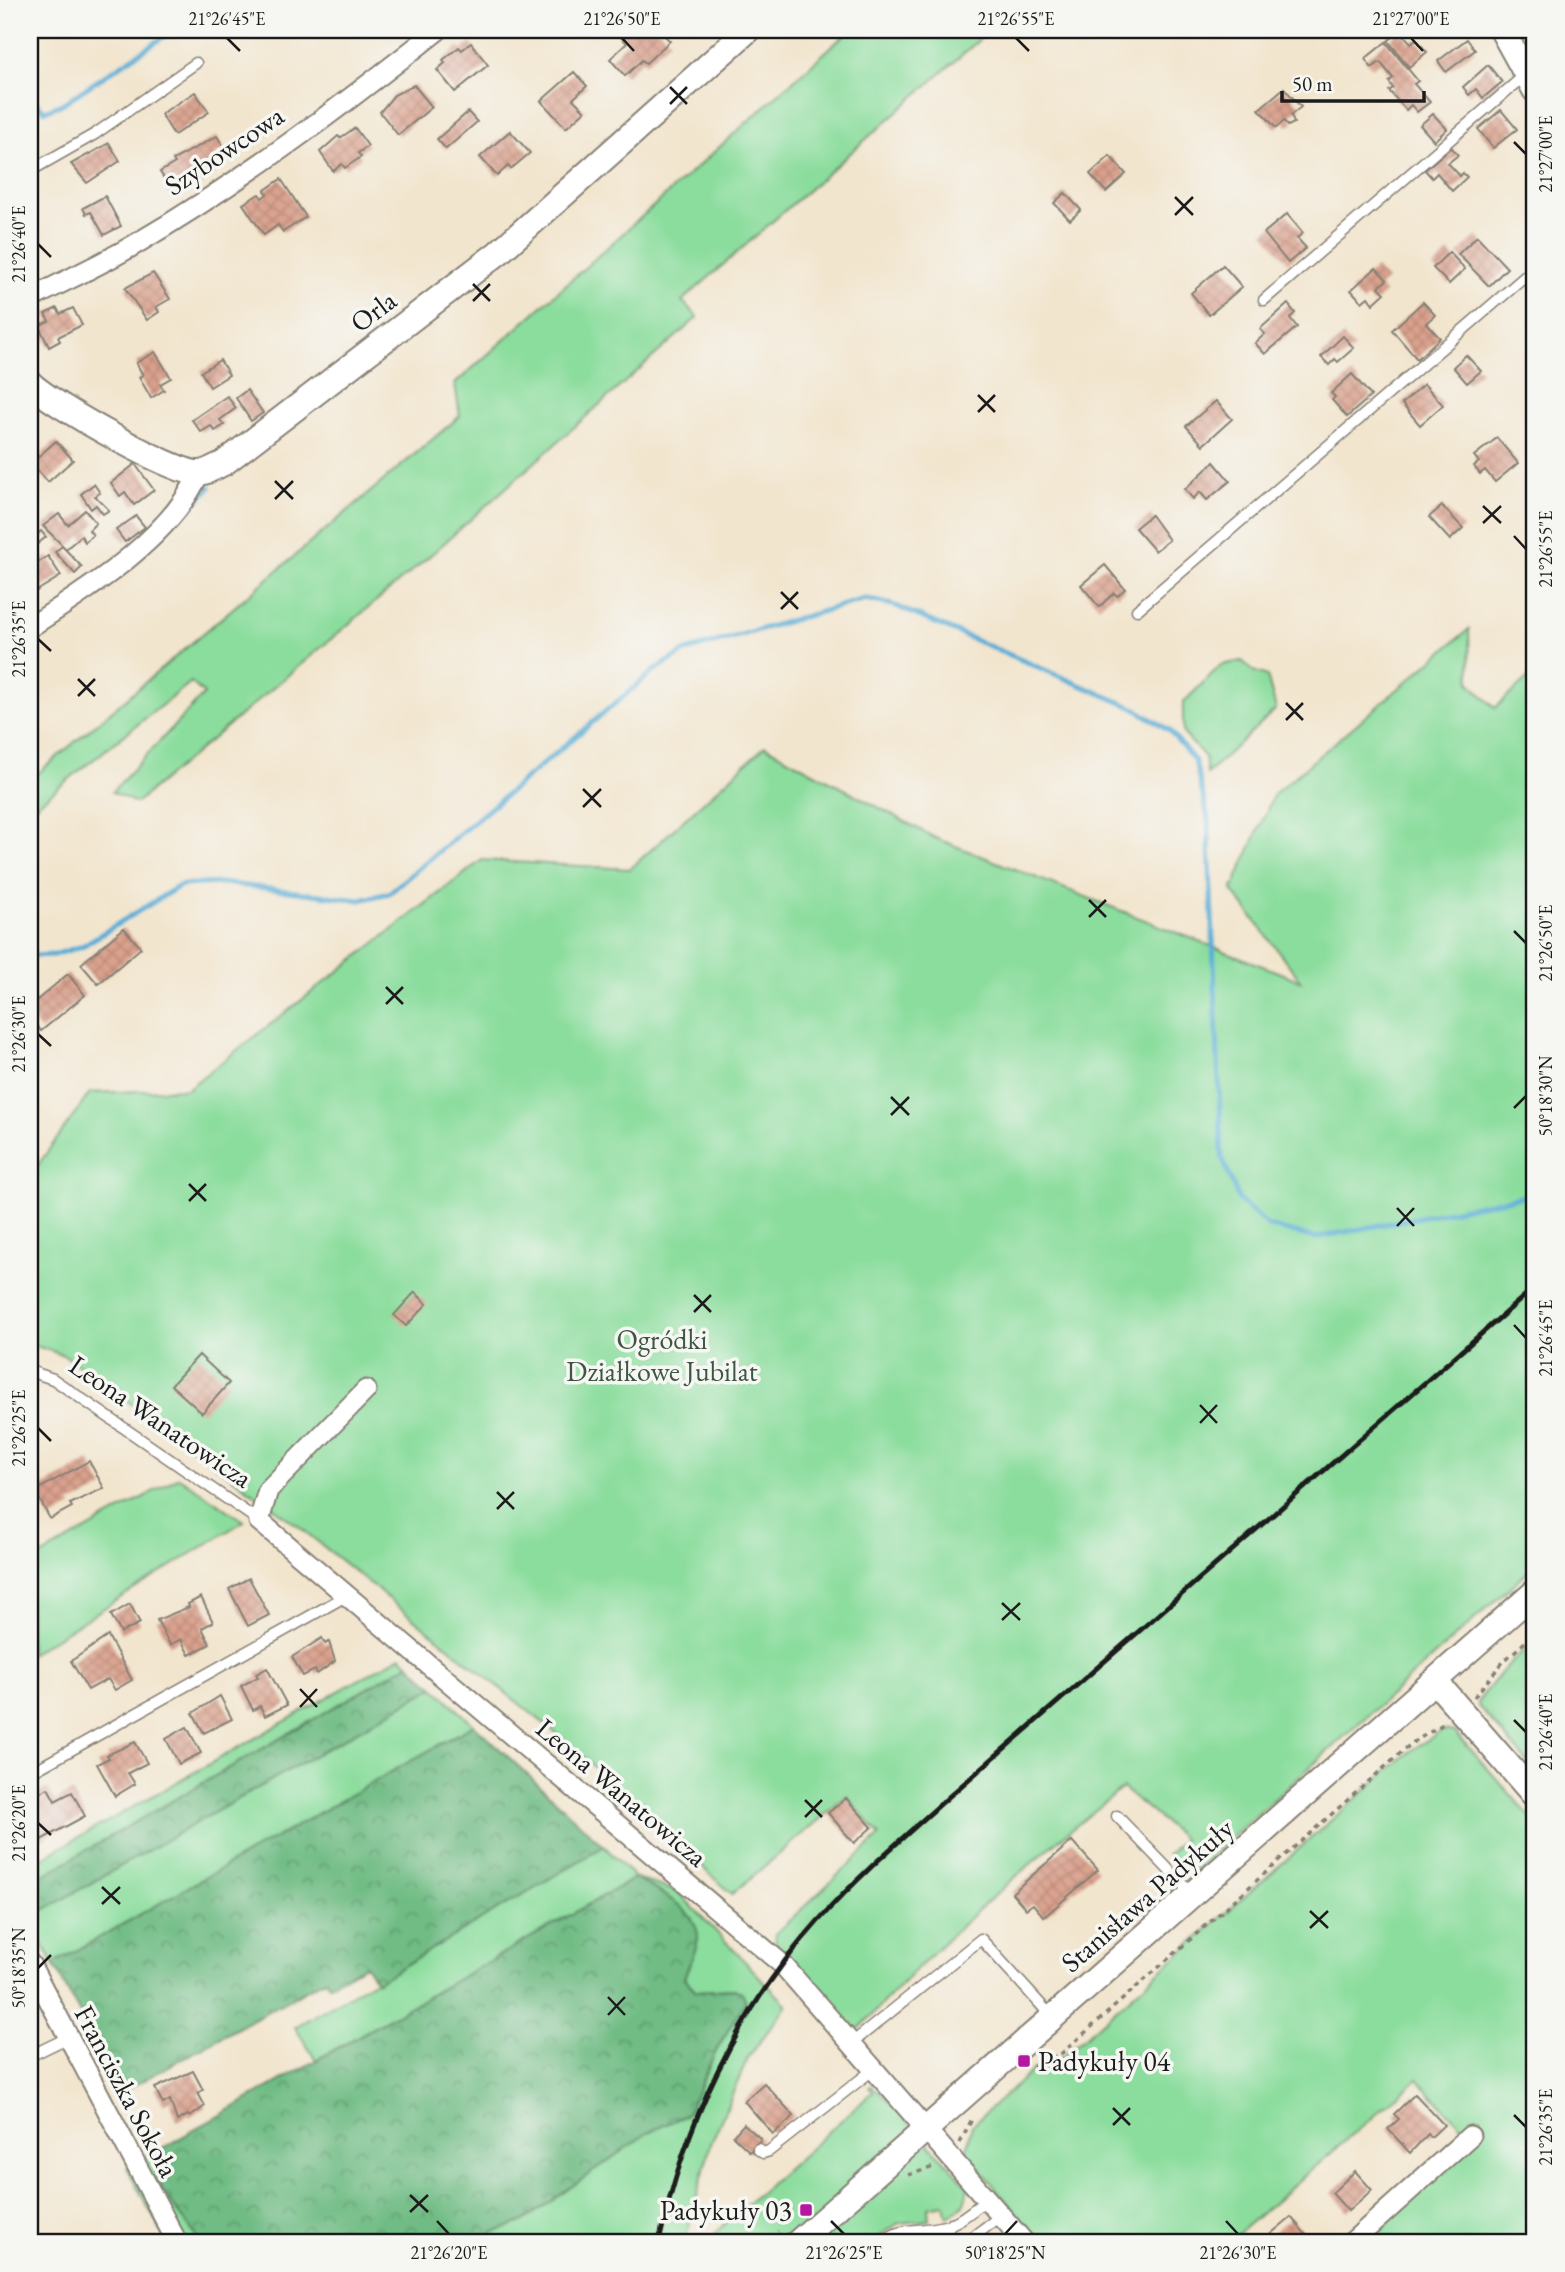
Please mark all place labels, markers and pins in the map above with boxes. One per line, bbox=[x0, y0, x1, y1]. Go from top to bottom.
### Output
place label: Padykuły 04 bbox=[1038, 2043, 1171, 2079]
marker: Padykuły 04 bbox=[1016, 2053, 1032, 2069]
place label: Padykuły 03 bbox=[660, 2192, 792, 2228]
marker: Padykuły 03 bbox=[798, 2202, 814, 2218]

